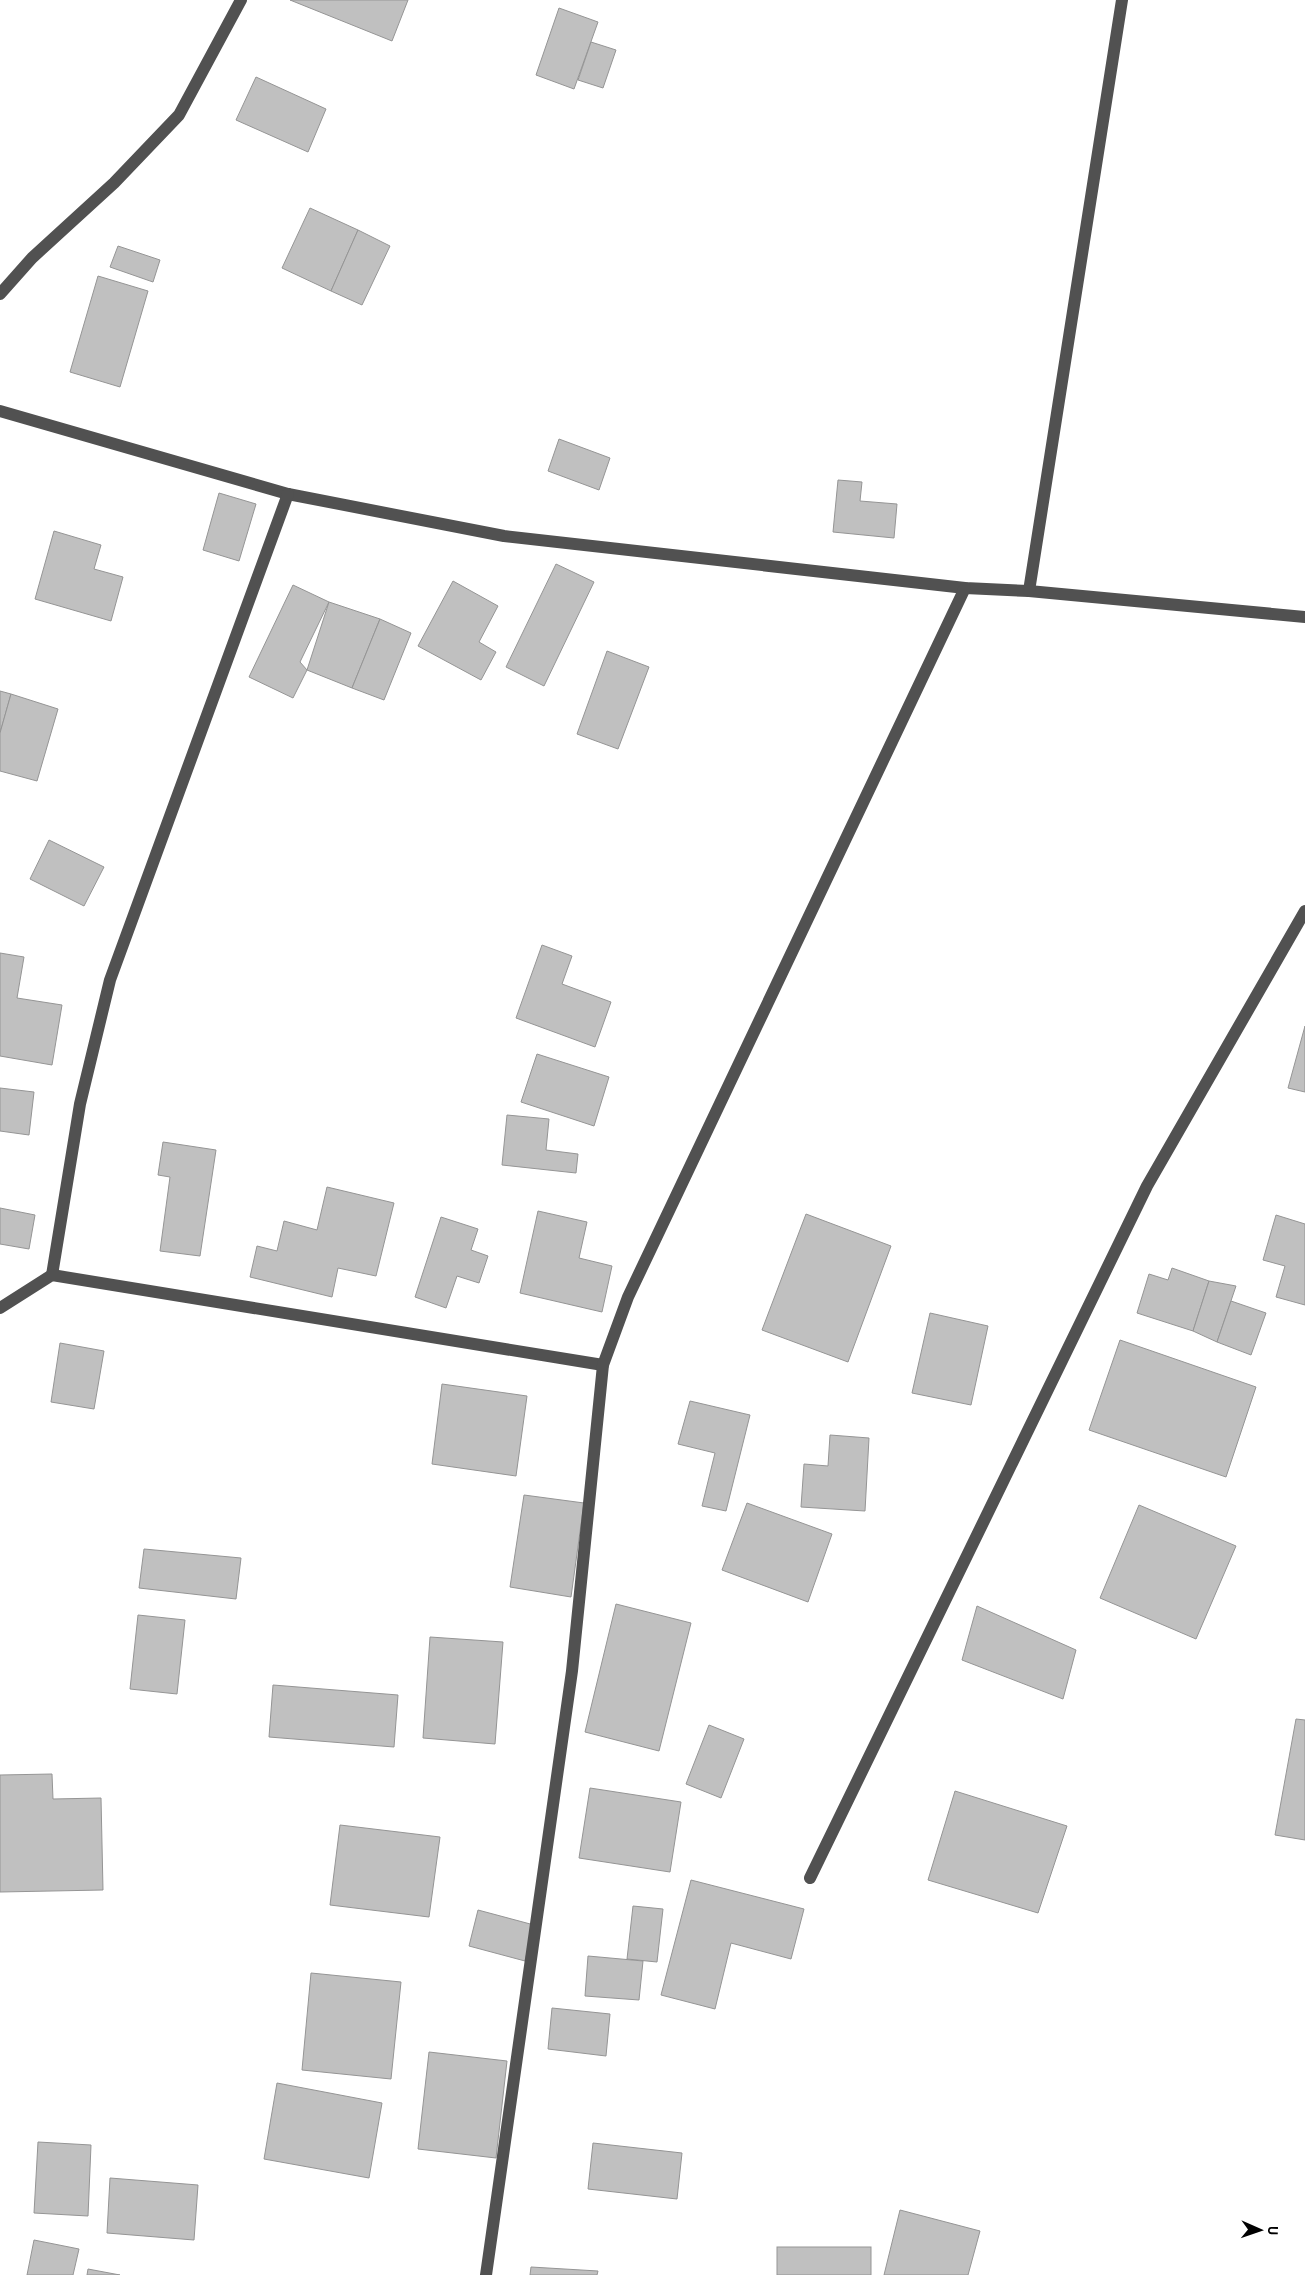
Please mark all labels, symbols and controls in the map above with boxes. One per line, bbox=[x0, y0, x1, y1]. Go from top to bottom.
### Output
north arrow bbox=[1235, 2205, 1285, 2255]
text: U bbox=[1265, 2226, 1282, 2235]

